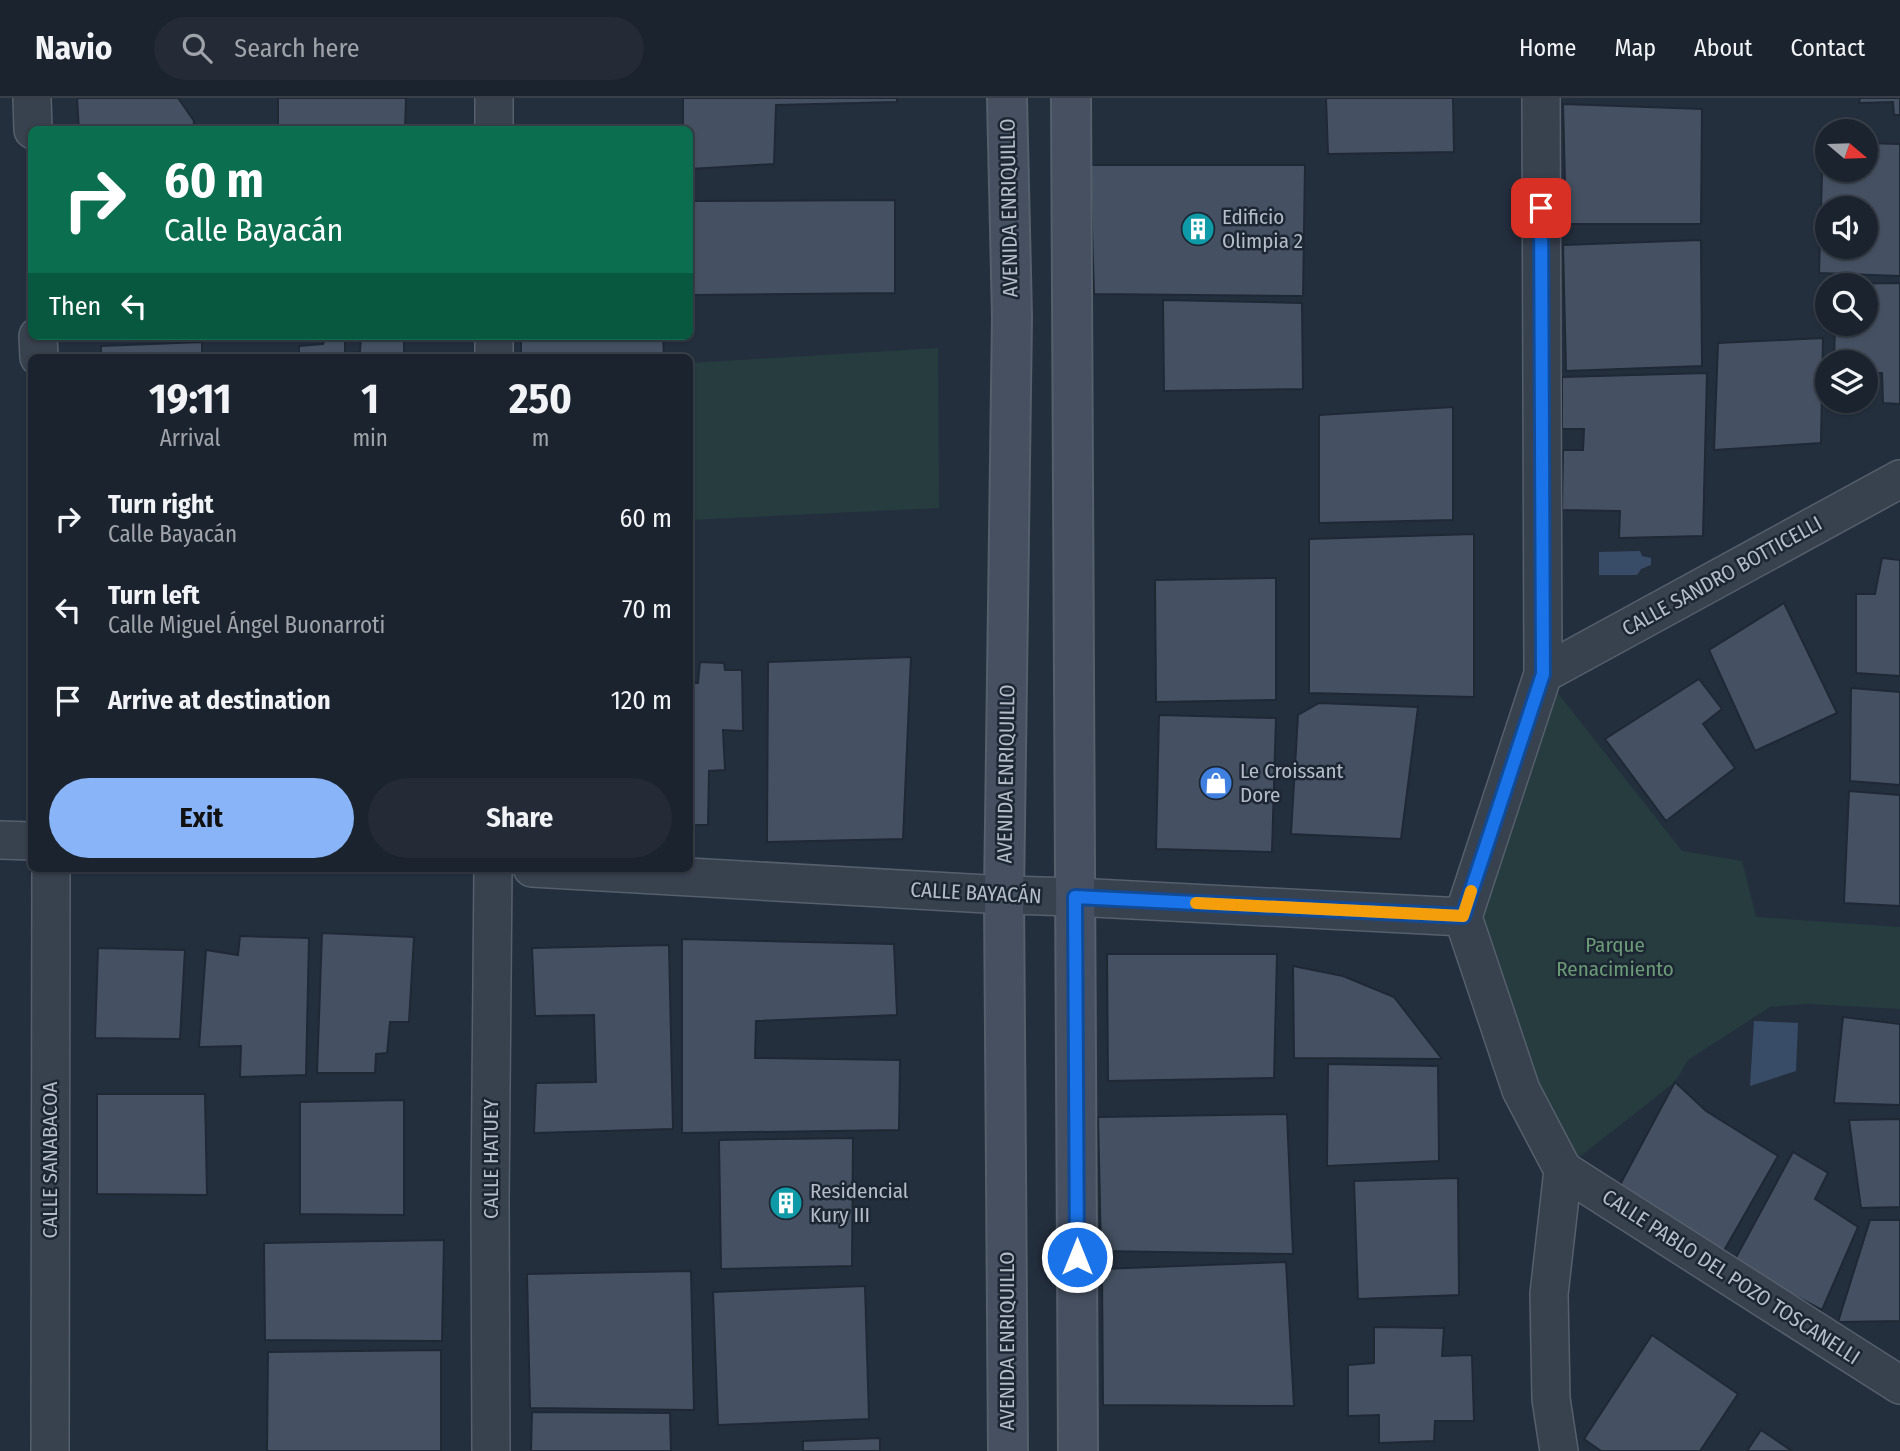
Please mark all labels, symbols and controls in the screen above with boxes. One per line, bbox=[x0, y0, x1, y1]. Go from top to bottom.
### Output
search box bbox=[154, 17, 644, 80]
text: Navio bbox=[35, 28, 112, 68]
icon: search bbox=[178, 29, 216, 67]
text: Search here bbox=[234, 33, 360, 64]
text: Home bbox=[1519, 34, 1576, 62]
text: Map bbox=[1614, 34, 1656, 62]
text: About bbox=[1694, 34, 1752, 62]
text: Contact bbox=[1790, 34, 1865, 62]
street label: AVENIDA ENRIQUILLO bbox=[994, 118, 1024, 298]
north arrow bbox=[1815, 119, 1878, 182]
map controls bbox=[1815, 119, 1878, 413]
text: 60 m bbox=[164, 151, 264, 210]
icon: right bbox=[49, 154, 140, 245]
pin bbox=[1511, 178, 1571, 238]
icon: arrive bbox=[1522, 189, 1560, 227]
button: sound bbox=[1815, 196, 1878, 259]
place label: Edificio Olimpia 2 bbox=[1222, 204, 1303, 254]
building icon: Edificio Olimpia 2 bbox=[1179, 210, 1217, 248]
text: Calle Bayacán bbox=[164, 211, 344, 249]
button: search bbox=[1815, 273, 1878, 336]
icon: left bbox=[115, 287, 153, 325]
text: Then bbox=[49, 291, 101, 322]
button: layers bbox=[1815, 350, 1878, 413]
text: 19:11 bbox=[149, 374, 231, 424]
text: 1 bbox=[361, 374, 379, 424]
text: 250 bbox=[509, 374, 572, 424]
text: Arrival bbox=[160, 424, 221, 452]
text: min bbox=[352, 424, 388, 452]
text: m bbox=[532, 424, 549, 452]
text: Turn right bbox=[108, 489, 214, 520]
icon: right bbox=[49, 500, 87, 538]
text: 60 m bbox=[619, 503, 672, 534]
street label: CALLE SANDRO BOTTICELLI bbox=[1618, 510, 1826, 642]
text: Calle Bayacán bbox=[108, 520, 237, 548]
text: Turn left bbox=[108, 580, 200, 611]
icon: left bbox=[49, 591, 87, 629]
text: 70 m bbox=[622, 594, 672, 625]
text: Calle Miguel Ángel Buonarroti bbox=[108, 611, 385, 639]
icon: arrive bbox=[49, 682, 87, 720]
street label: AVENIDA ENRIQUILLO bbox=[991, 684, 1021, 864]
text: Arrive at destination bbox=[108, 685, 331, 716]
text: 120 m bbox=[611, 685, 672, 716]
place label: Le Croissant Dore bbox=[1240, 758, 1344, 808]
shop icon: Le Croissant Dore bbox=[1197, 764, 1235, 802]
button: Exit bbox=[49, 778, 354, 858]
button: Share bbox=[368, 778, 672, 858]
street label: CALLE BAYACÁN bbox=[910, 877, 1042, 909]
park label: Parque Renacimiento bbox=[1556, 932, 1674, 982]
street label: CALLE SANABACOA bbox=[37, 1082, 63, 1238]
street label: CALLE HATUEY bbox=[478, 1098, 504, 1219]
place label: Residencial Kury III bbox=[810, 1178, 909, 1228]
building icon: Residencial Kury III bbox=[767, 1184, 805, 1222]
street label: CALLE PABLO DEL POZO TOSCANELLI bbox=[1597, 1184, 1865, 1370]
position arrow bbox=[1040, 1220, 1114, 1294]
street label: AVENIDA ENRIQUILLO bbox=[994, 1252, 1020, 1430]

